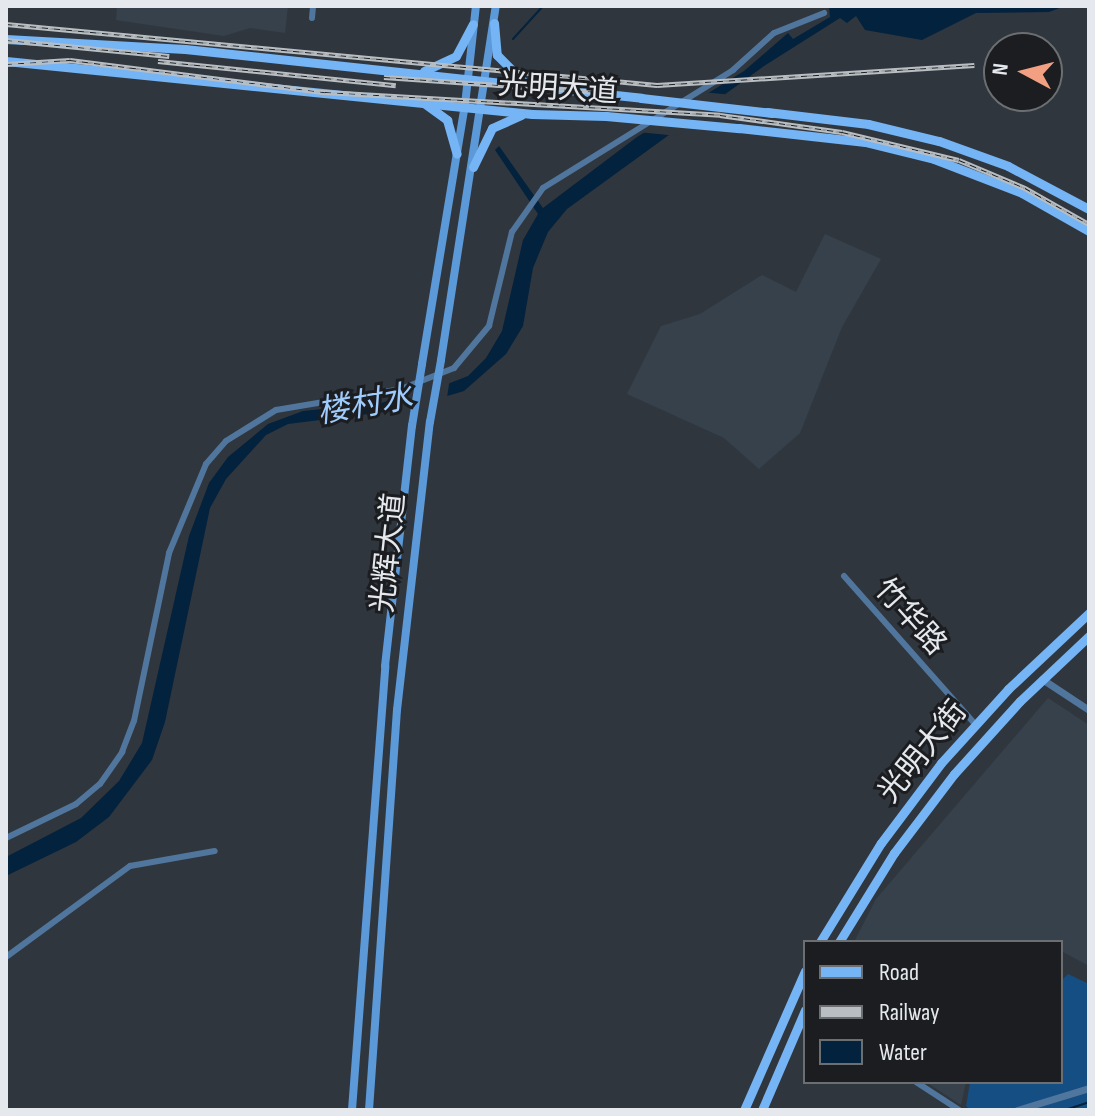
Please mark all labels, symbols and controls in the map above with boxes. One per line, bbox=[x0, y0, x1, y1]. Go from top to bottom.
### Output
north arrow bbox=[983, 32, 1063, 112]
text: N bbox=[987, 62, 1015, 77]
street label: 光明大道 bbox=[497, 67, 619, 111]
water label: 楼村水 bbox=[314, 379, 416, 433]
street label: 光辉大道 bbox=[365, 491, 413, 615]
street label: 竹华路 bbox=[867, 572, 953, 662]
street label: 光明大街 bbox=[871, 694, 975, 810]
legend bbox=[803, 940, 1063, 1084]
text: Road bbox=[879, 958, 919, 987]
text: Railway bbox=[879, 998, 939, 1027]
text: Water bbox=[879, 1038, 927, 1067]

